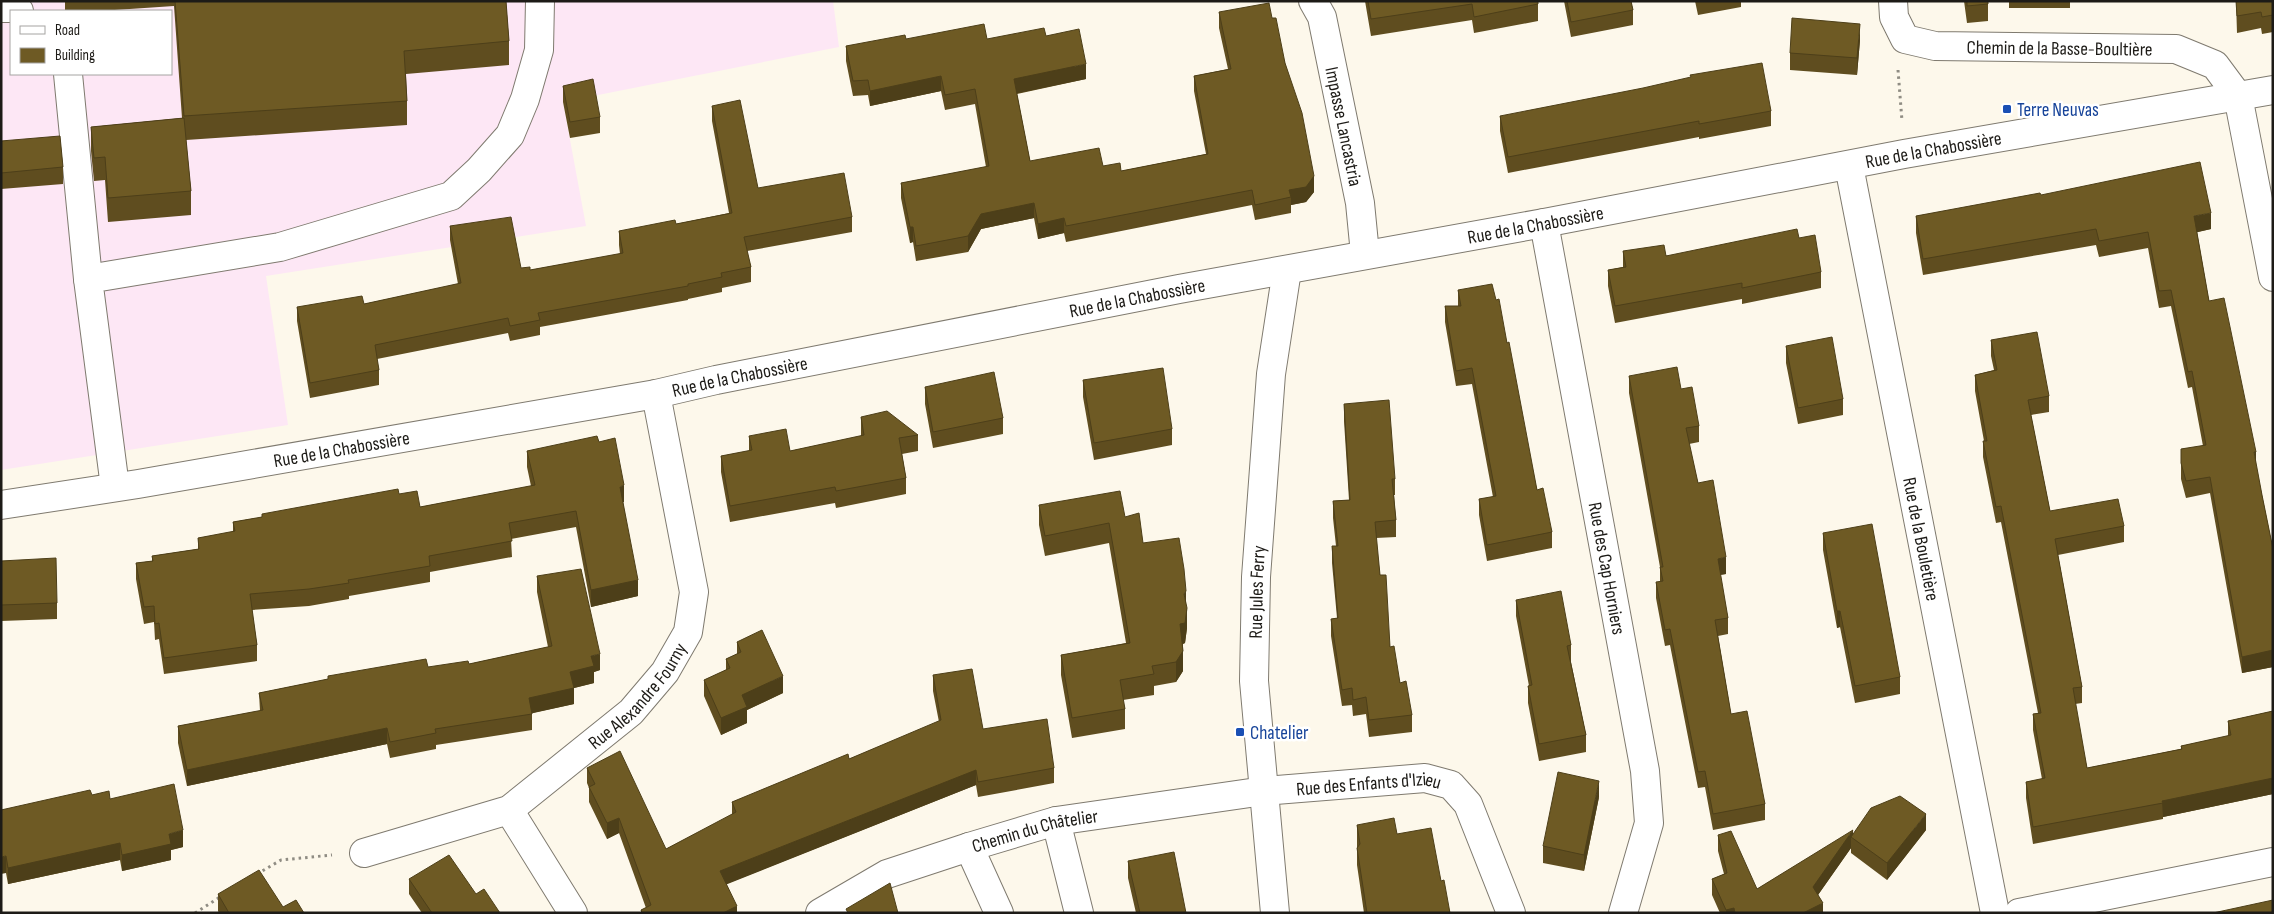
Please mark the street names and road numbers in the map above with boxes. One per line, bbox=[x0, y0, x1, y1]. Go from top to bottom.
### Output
street label: Chemin de la Basse-Boultière bbox=[1966, 36, 2153, 62]
street label: Impasse Lancastria bbox=[1319, 65, 1366, 189]
street label: Rue de la Chabossière bbox=[1864, 127, 2003, 174]
street label: Rue de la Chabossière bbox=[1466, 202, 1606, 250]
street label: Rue de la Chabossière bbox=[1067, 275, 1207, 323]
street label: Rue de la Chabossière bbox=[670, 352, 810, 403]
street label: Rue de la Chabossière bbox=[272, 427, 411, 473]
street label: Rue de la Bouletière bbox=[1897, 476, 1944, 603]
street label: Rue des Cap Horniers bbox=[1583, 500, 1630, 637]
street label: Rue Jules Ferry bbox=[1245, 544, 1271, 639]
street label: Rue Alexandre Fourny bbox=[584, 639, 693, 755]
street label: Rue des Enfants d'Izieu bbox=[1295, 768, 1444, 801]
street label: Chemin du Châtelier bbox=[969, 805, 1100, 858]

